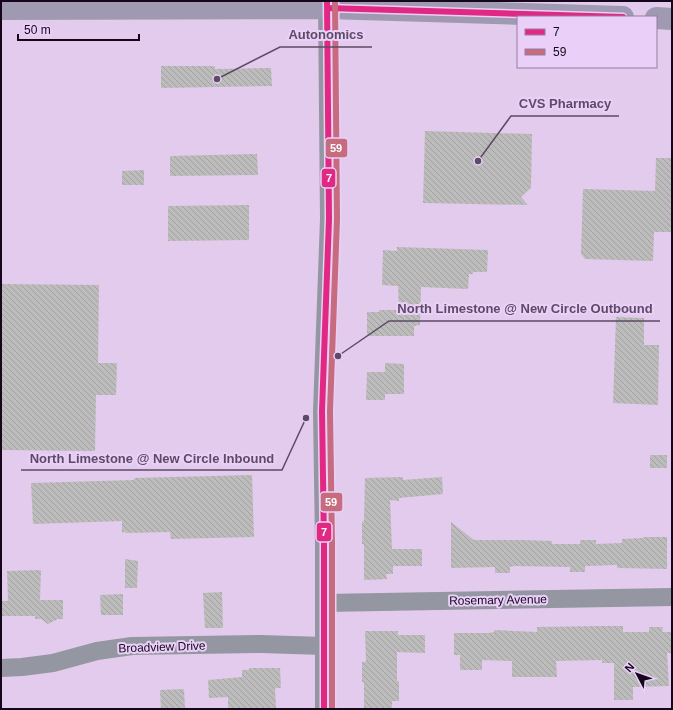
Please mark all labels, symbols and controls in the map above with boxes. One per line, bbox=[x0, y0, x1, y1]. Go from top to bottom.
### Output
scale bar bbox=[18, 16, 139, 42]
legend bbox=[517, 16, 657, 68]
callout: Autonomics bbox=[280, 22, 372, 47]
text: 50 m bbox=[24, 23, 51, 37]
text: 7 bbox=[553, 25, 560, 39]
text: Autonomics bbox=[288, 27, 364, 42]
text: 59 bbox=[553, 45, 567, 59]
callout: CVS Pharmacy bbox=[511, 91, 619, 116]
text: CVS Pharmacy bbox=[519, 96, 612, 111]
line badge: 59 bbox=[325, 138, 348, 158]
text: 59 bbox=[330, 142, 342, 154]
line badge: 7 bbox=[321, 168, 336, 188]
text: 7 bbox=[326, 172, 332, 184]
callout: North Limestone @ New Circle Outbound bbox=[389, 296, 660, 321]
text: North Limestone @ New Circle Outbound bbox=[397, 301, 653, 316]
callout: North Limestone @ New Circle Inbound bbox=[21, 445, 282, 470]
text: North Limestone @ New Circle Inbound bbox=[30, 451, 274, 466]
line badge: 59 bbox=[320, 492, 343, 512]
text: 59 bbox=[325, 496, 337, 508]
line badge: 7 bbox=[316, 522, 332, 542]
text: 7 bbox=[321, 526, 327, 538]
street label: Rosemary Avenue bbox=[449, 592, 547, 608]
street label: Broadview Drive bbox=[118, 638, 206, 656]
north arrow bbox=[617, 654, 657, 694]
text: N bbox=[622, 660, 637, 674]

